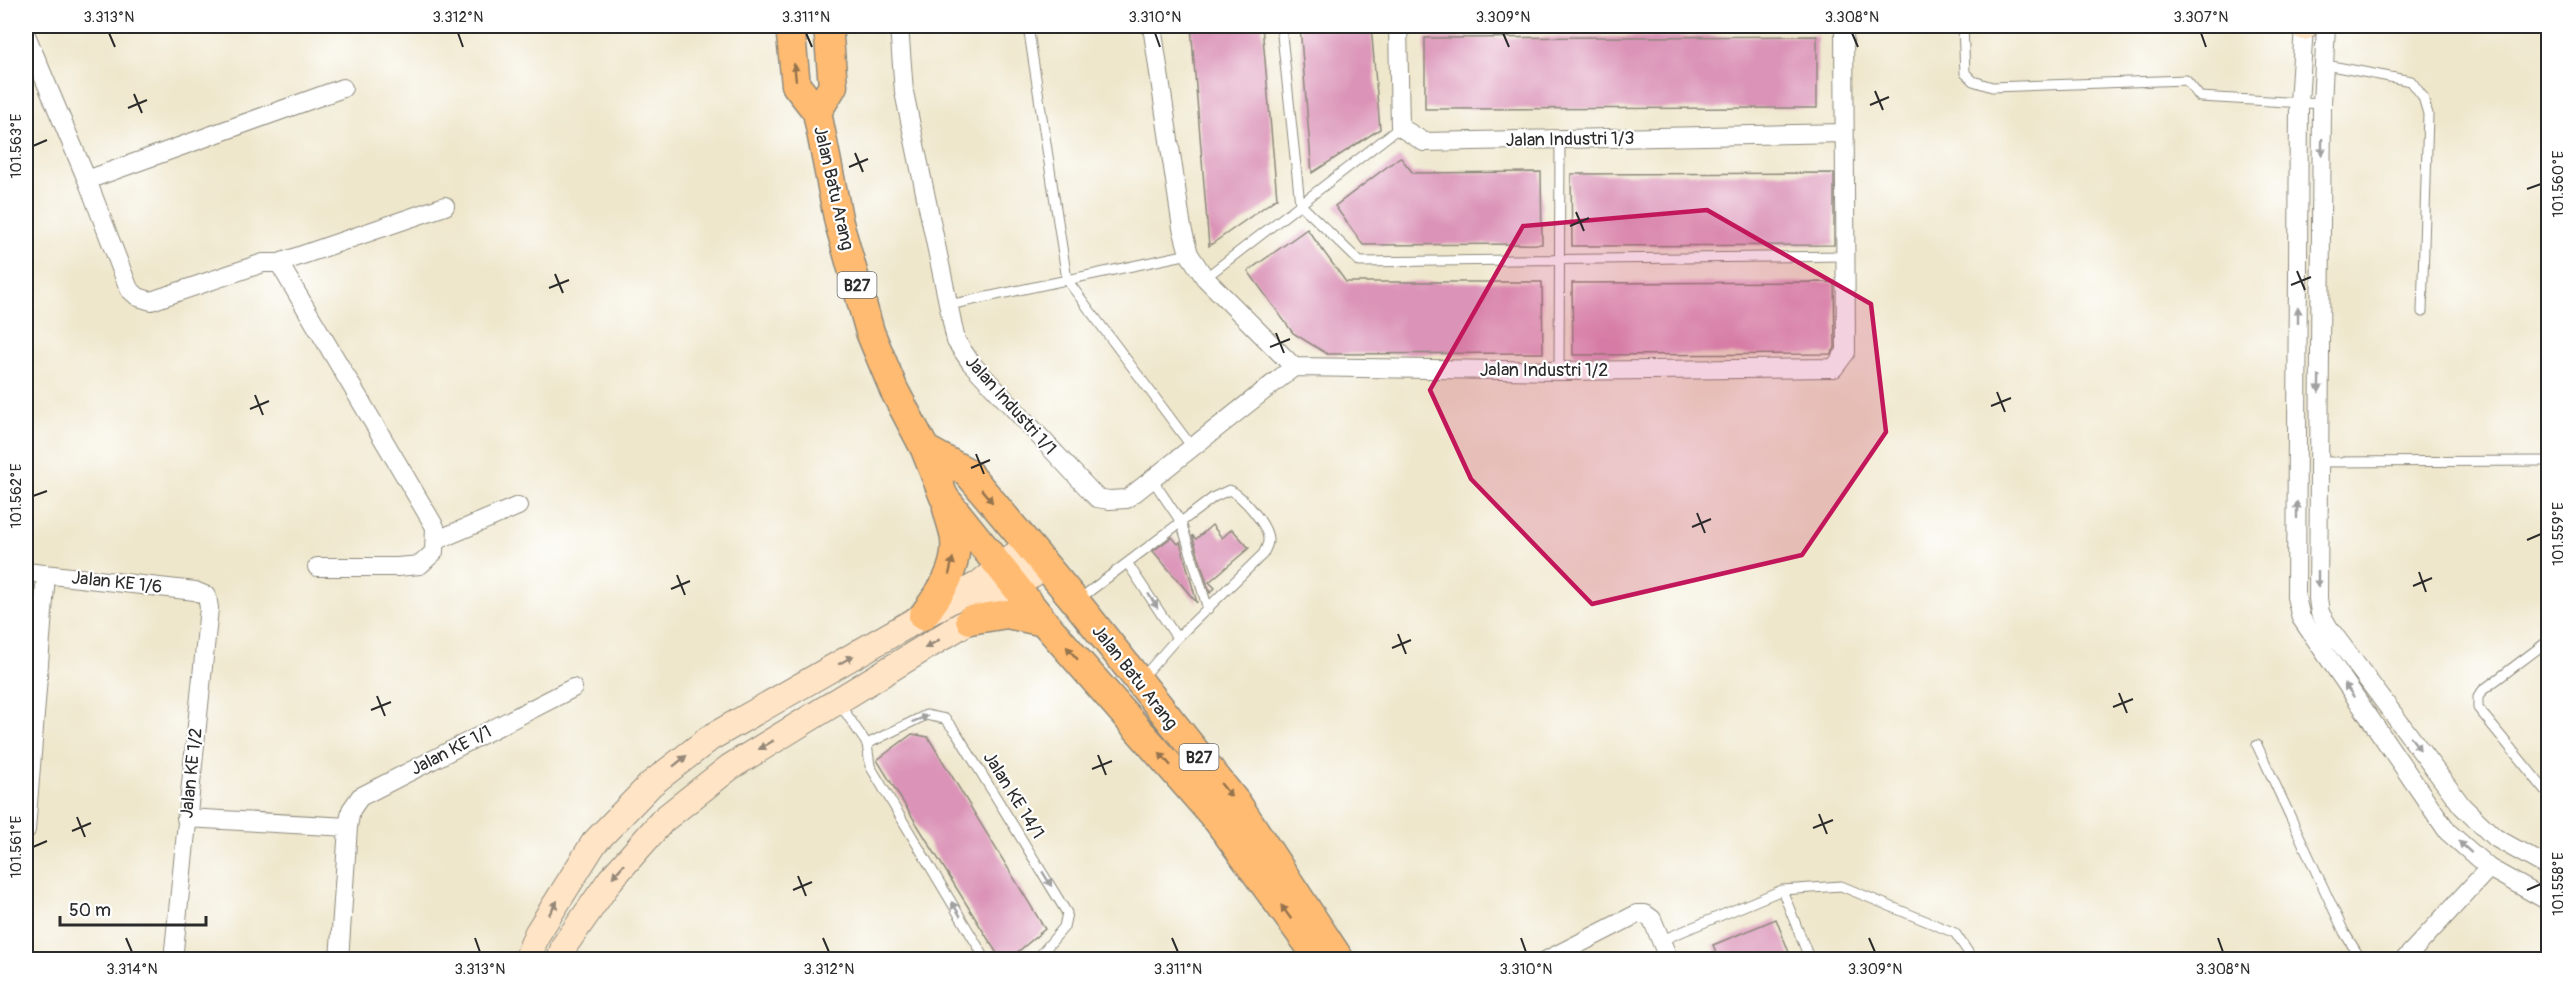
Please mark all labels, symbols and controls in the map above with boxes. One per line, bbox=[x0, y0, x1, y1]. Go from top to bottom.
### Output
text: 3.313°N bbox=[84, 8, 134, 27]
text: 3.312°N bbox=[433, 8, 484, 27]
text: 3.311°N bbox=[782, 8, 830, 27]
text: 3.310°N bbox=[1129, 8, 1181, 27]
text: 3.309°N bbox=[1476, 8, 1530, 27]
text: 3.308°N bbox=[1825, 8, 1879, 27]
text: 3.307°N bbox=[2174, 8, 2228, 27]
one-way arrow bbox=[790, 63, 800, 82]
text: 101.563°E bbox=[7, 113, 26, 178]
street label: Jalan Batu Arang bbox=[808, 124, 859, 252]
street label: Jalan Industri 1/3 bbox=[1505, 127, 1635, 152]
one-way arrow bbox=[2317, 137, 2326, 156]
text: 101.560°E bbox=[2549, 150, 2568, 217]
road number: B27 bbox=[838, 272, 876, 298]
one-way arrow bbox=[2293, 306, 2303, 325]
street label: Jalan Industri 1/1 bbox=[960, 351, 1061, 460]
street label: Jalan Industri 1/2 bbox=[1480, 359, 1608, 382]
one-way arrow bbox=[2314, 374, 2324, 393]
text: 101.562°E bbox=[7, 463, 26, 528]
one-way arrow bbox=[980, 488, 993, 503]
one-way arrow bbox=[2292, 501, 2302, 520]
text: 101.559°E bbox=[2549, 502, 2568, 566]
one-way arrow bbox=[947, 556, 957, 575]
street label: Jalan KE 1/6 bbox=[70, 566, 164, 599]
one-way arrow bbox=[2313, 569, 2323, 588]
one-way arrow bbox=[1147, 593, 1158, 609]
street label: Jalan Batu Arang bbox=[1087, 620, 1183, 734]
one-way arrow bbox=[924, 638, 940, 649]
one-way arrow bbox=[1066, 646, 1079, 661]
one-way arrow bbox=[838, 655, 855, 665]
one-way arrow bbox=[2343, 683, 2355, 699]
one-way arrow bbox=[911, 714, 929, 724]
street label: Jalan KE 1/1 bbox=[407, 720, 496, 781]
street label: Jalan KE 1/2 bbox=[175, 727, 208, 819]
one-way arrow bbox=[2408, 735, 2420, 750]
one-way arrow bbox=[757, 740, 774, 751]
road number: B27 bbox=[1180, 744, 1218, 770]
street label: Jalan KE 14/1 bbox=[978, 747, 1049, 843]
one-way arrow bbox=[1158, 752, 1172, 767]
one-way arrow bbox=[672, 755, 688, 768]
one-way arrow bbox=[1220, 782, 1233, 798]
text: 101.561°E bbox=[7, 816, 26, 878]
one-way arrow bbox=[2458, 841, 2473, 854]
text: 101.558°E bbox=[2549, 852, 2568, 916]
one-way arrow bbox=[612, 863, 625, 878]
one-way arrow bbox=[1041, 871, 1052, 887]
scale bar bbox=[60, 889, 206, 927]
text: 50 m bbox=[69, 899, 111, 922]
one-way arrow bbox=[548, 899, 558, 916]
one-way arrow bbox=[950, 901, 961, 917]
one-way arrow bbox=[1280, 905, 1292, 920]
text: 3.314°N bbox=[106, 960, 158, 979]
text: 3.313°N bbox=[455, 960, 505, 979]
text: 3.312°N bbox=[804, 960, 855, 979]
text: 3.311°N bbox=[1154, 960, 1202, 979]
text: 3.310°N bbox=[1500, 960, 1552, 979]
text: 3.309°N bbox=[1848, 960, 1902, 979]
text: 3.308°N bbox=[2196, 960, 2250, 979]

